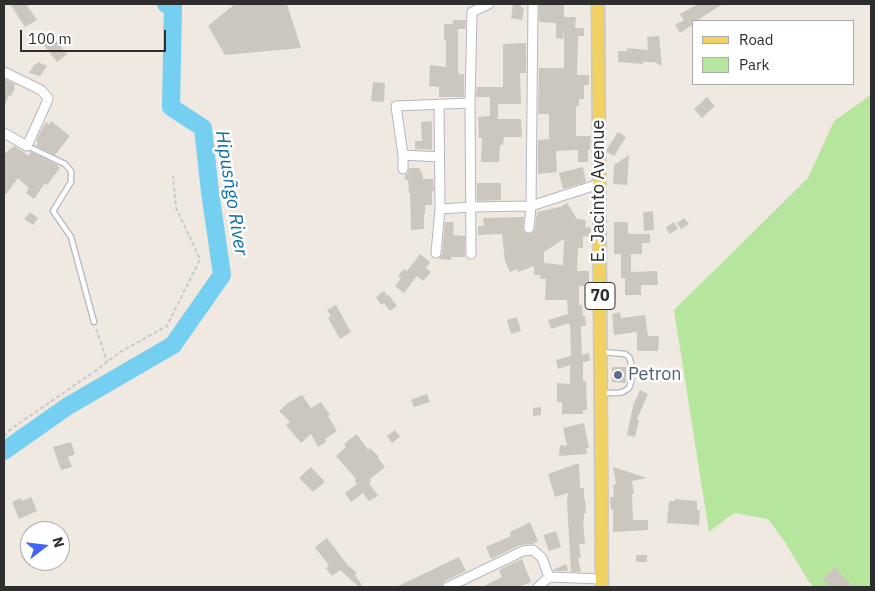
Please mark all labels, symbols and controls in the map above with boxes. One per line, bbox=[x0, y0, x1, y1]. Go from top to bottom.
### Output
scale bar bbox=[22, 20, 169, 52]
legend bbox=[692, 20, 855, 85]
text: 100 m bbox=[28, 29, 72, 48]
text: Road bbox=[739, 30, 774, 49]
text: Park bbox=[739, 55, 769, 74]
street label: E. Jacinto Avenue bbox=[588, 120, 610, 262]
water label: Hipusñgo River bbox=[210, 129, 252, 257]
road number: 70 bbox=[585, 282, 615, 310]
place label: Petron bbox=[628, 364, 682, 386]
marker: Petron bbox=[612, 369, 624, 381]
north arrow bbox=[20, 521, 70, 571]
text: N bbox=[48, 535, 69, 549]

